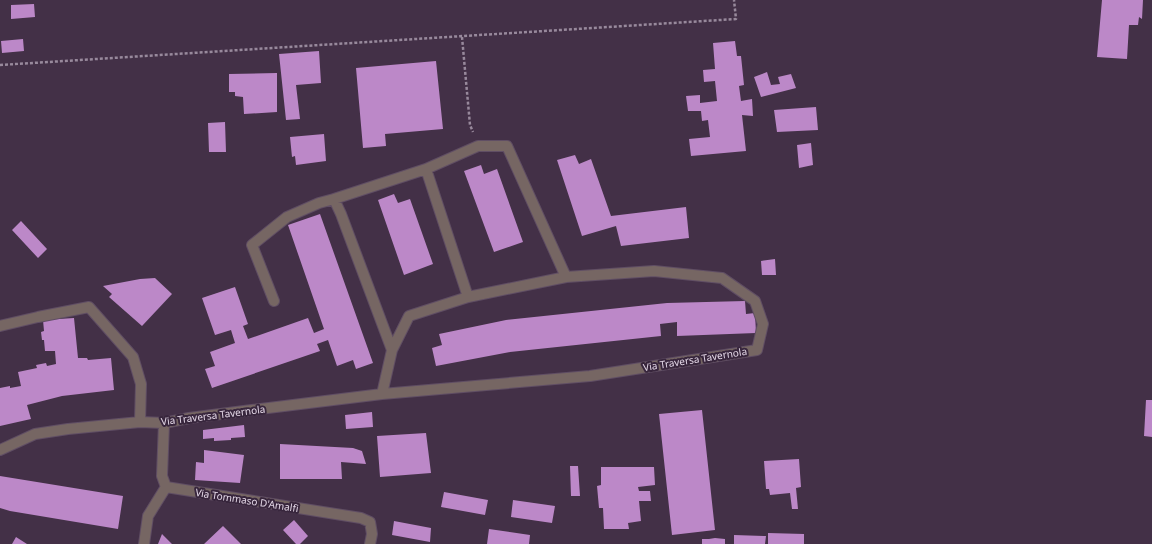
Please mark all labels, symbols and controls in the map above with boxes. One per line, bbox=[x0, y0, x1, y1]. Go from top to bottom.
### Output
street label: Via Traversa Tavernola bbox=[642, 344, 748, 374]
street label: Via Traversa Tavernola bbox=[160, 402, 266, 428]
street label: Via Tommaso D'Amalfi bbox=[194, 485, 300, 515]

